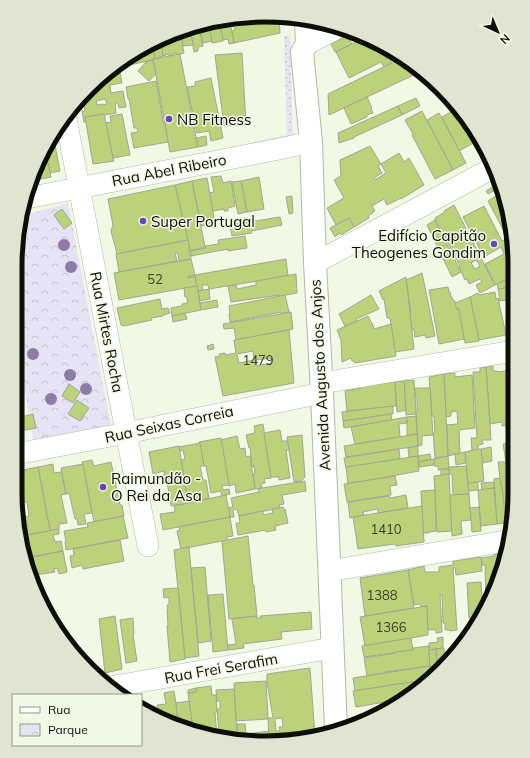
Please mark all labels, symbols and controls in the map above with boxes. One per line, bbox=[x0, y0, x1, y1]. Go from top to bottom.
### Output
north arrow bbox=[478, 12, 518, 52]
text: N bbox=[497, 31, 513, 47]
place label: NB Fitness bbox=[177, 110, 251, 129]
marker: NB Fitness bbox=[164, 114, 174, 124]
street label: Rua Abel Ribeiro bbox=[110, 150, 228, 190]
place label: Super Portugal bbox=[151, 212, 255, 231]
marker: Super Portugal bbox=[138, 216, 148, 226]
place label: Edifício Capitão Theogenes Gondim bbox=[352, 226, 486, 262]
marker: Edifício Capitão Theogenes Gondim bbox=[489, 239, 499, 249]
street label: Rua Mirtes Rocha bbox=[86, 270, 128, 394]
house number: 52 bbox=[147, 271, 163, 287]
street label: Avenida Augusto dos Anjos bbox=[305, 279, 335, 471]
house number: 1479 bbox=[242, 352, 274, 368]
street label: Rua Seixas Correia bbox=[103, 401, 235, 447]
place label: Raimundão - O Rei da Asa bbox=[111, 469, 202, 505]
marker: Raimundão - O Rei da Asa bbox=[98, 482, 108, 492]
house number: 1410 bbox=[370, 521, 402, 537]
house number: 1388 bbox=[366, 587, 398, 603]
house number: 1366 bbox=[375, 619, 407, 635]
street label: Rua Frei Serafim bbox=[163, 649, 279, 687]
legend bbox=[12, 694, 142, 746]
text: Rua bbox=[48, 702, 70, 717]
text: Parque bbox=[48, 722, 88, 737]

